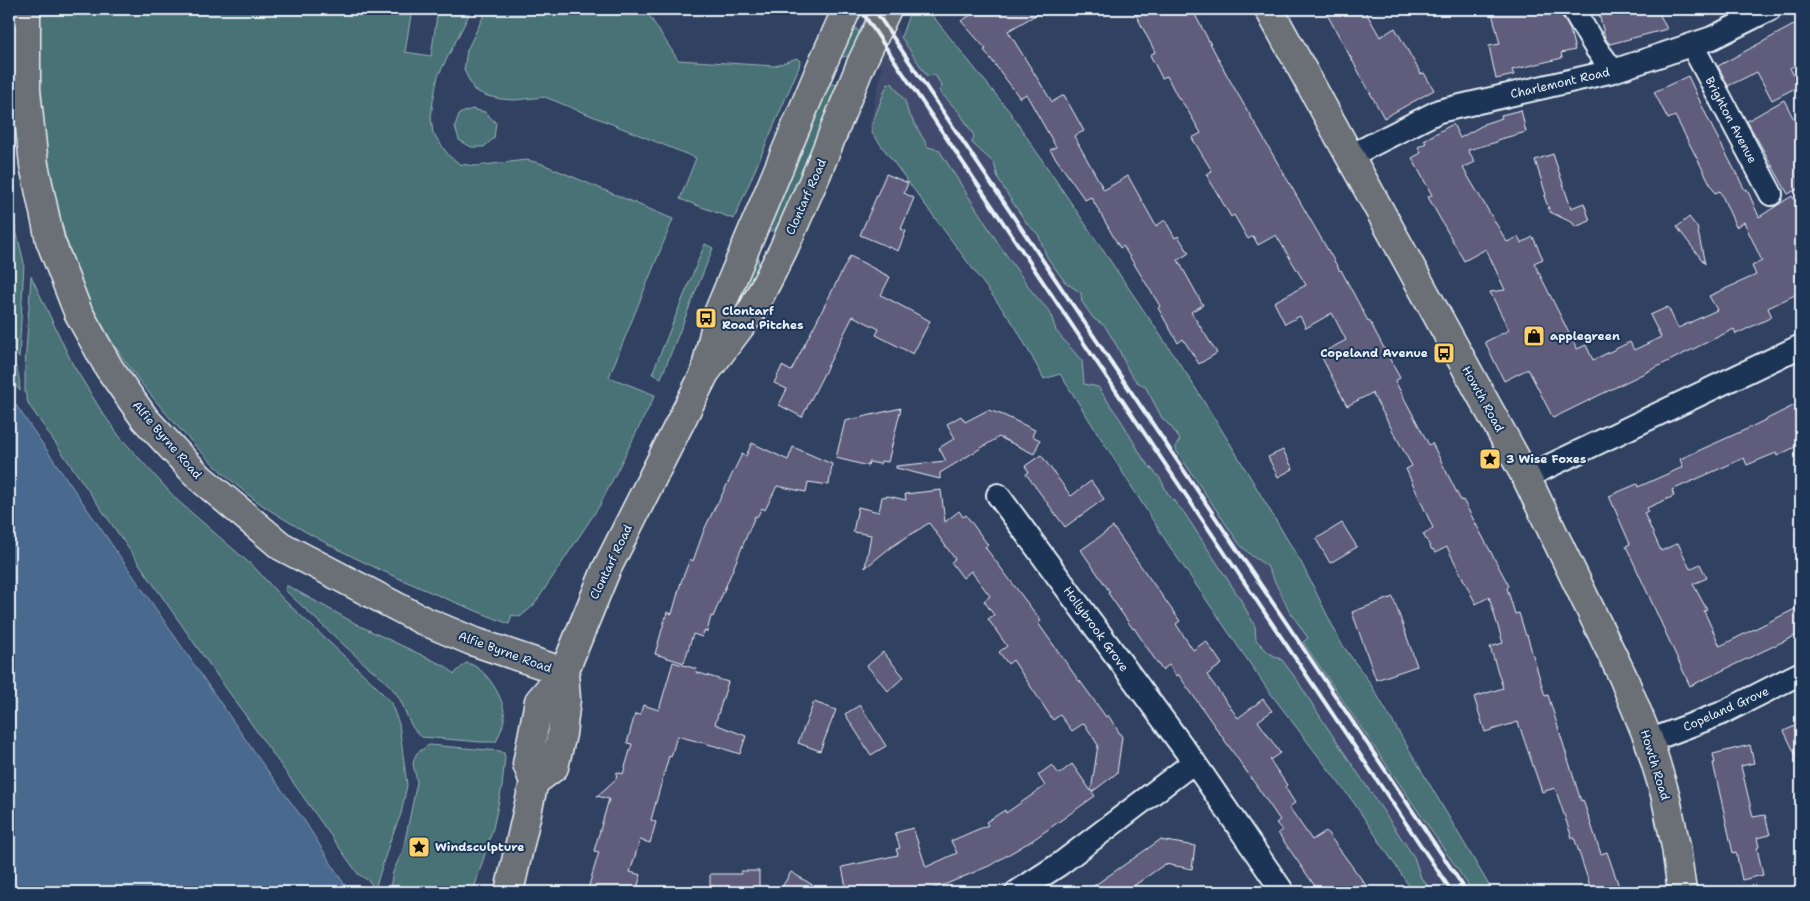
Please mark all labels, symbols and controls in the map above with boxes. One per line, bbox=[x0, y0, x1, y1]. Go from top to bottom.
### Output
street label: Charlemont Road bbox=[1509, 64, 1612, 102]
street label: Brighton Avenue bbox=[1701, 74, 1761, 166]
street label: Clontarf Road bbox=[782, 156, 830, 237]
place label: Clontarf Road Pitches bbox=[722, 303, 804, 333]
bus stop icon: Clontarf Road Pitches bbox=[694, 306, 718, 330]
shop icon: applegreen bbox=[1522, 324, 1546, 348]
place label: applegreen bbox=[1550, 328, 1620, 344]
bus stop icon: Copeland Avenue bbox=[1432, 341, 1456, 365]
place label: Copeland Avenue bbox=[1320, 345, 1428, 361]
street label: Howth Road bbox=[1458, 363, 1508, 435]
street label: Alfie Byrne Road bbox=[129, 398, 206, 483]
place icon: 3 Wise Foxes bbox=[1478, 447, 1502, 471]
place label: 3 Wise Foxes bbox=[1506, 451, 1586, 467]
street label: Clontarf Road bbox=[586, 522, 636, 602]
street label: Hollybrook Grove bbox=[1060, 583, 1132, 675]
street label: Alfie Byrne Road bbox=[456, 628, 554, 676]
street label: Copeland Grove bbox=[1681, 683, 1772, 735]
street label: Howth Road bbox=[1637, 728, 1673, 803]
place icon: Windsculpture bbox=[407, 835, 431, 859]
place label: Windsculpture bbox=[435, 839, 524, 855]

